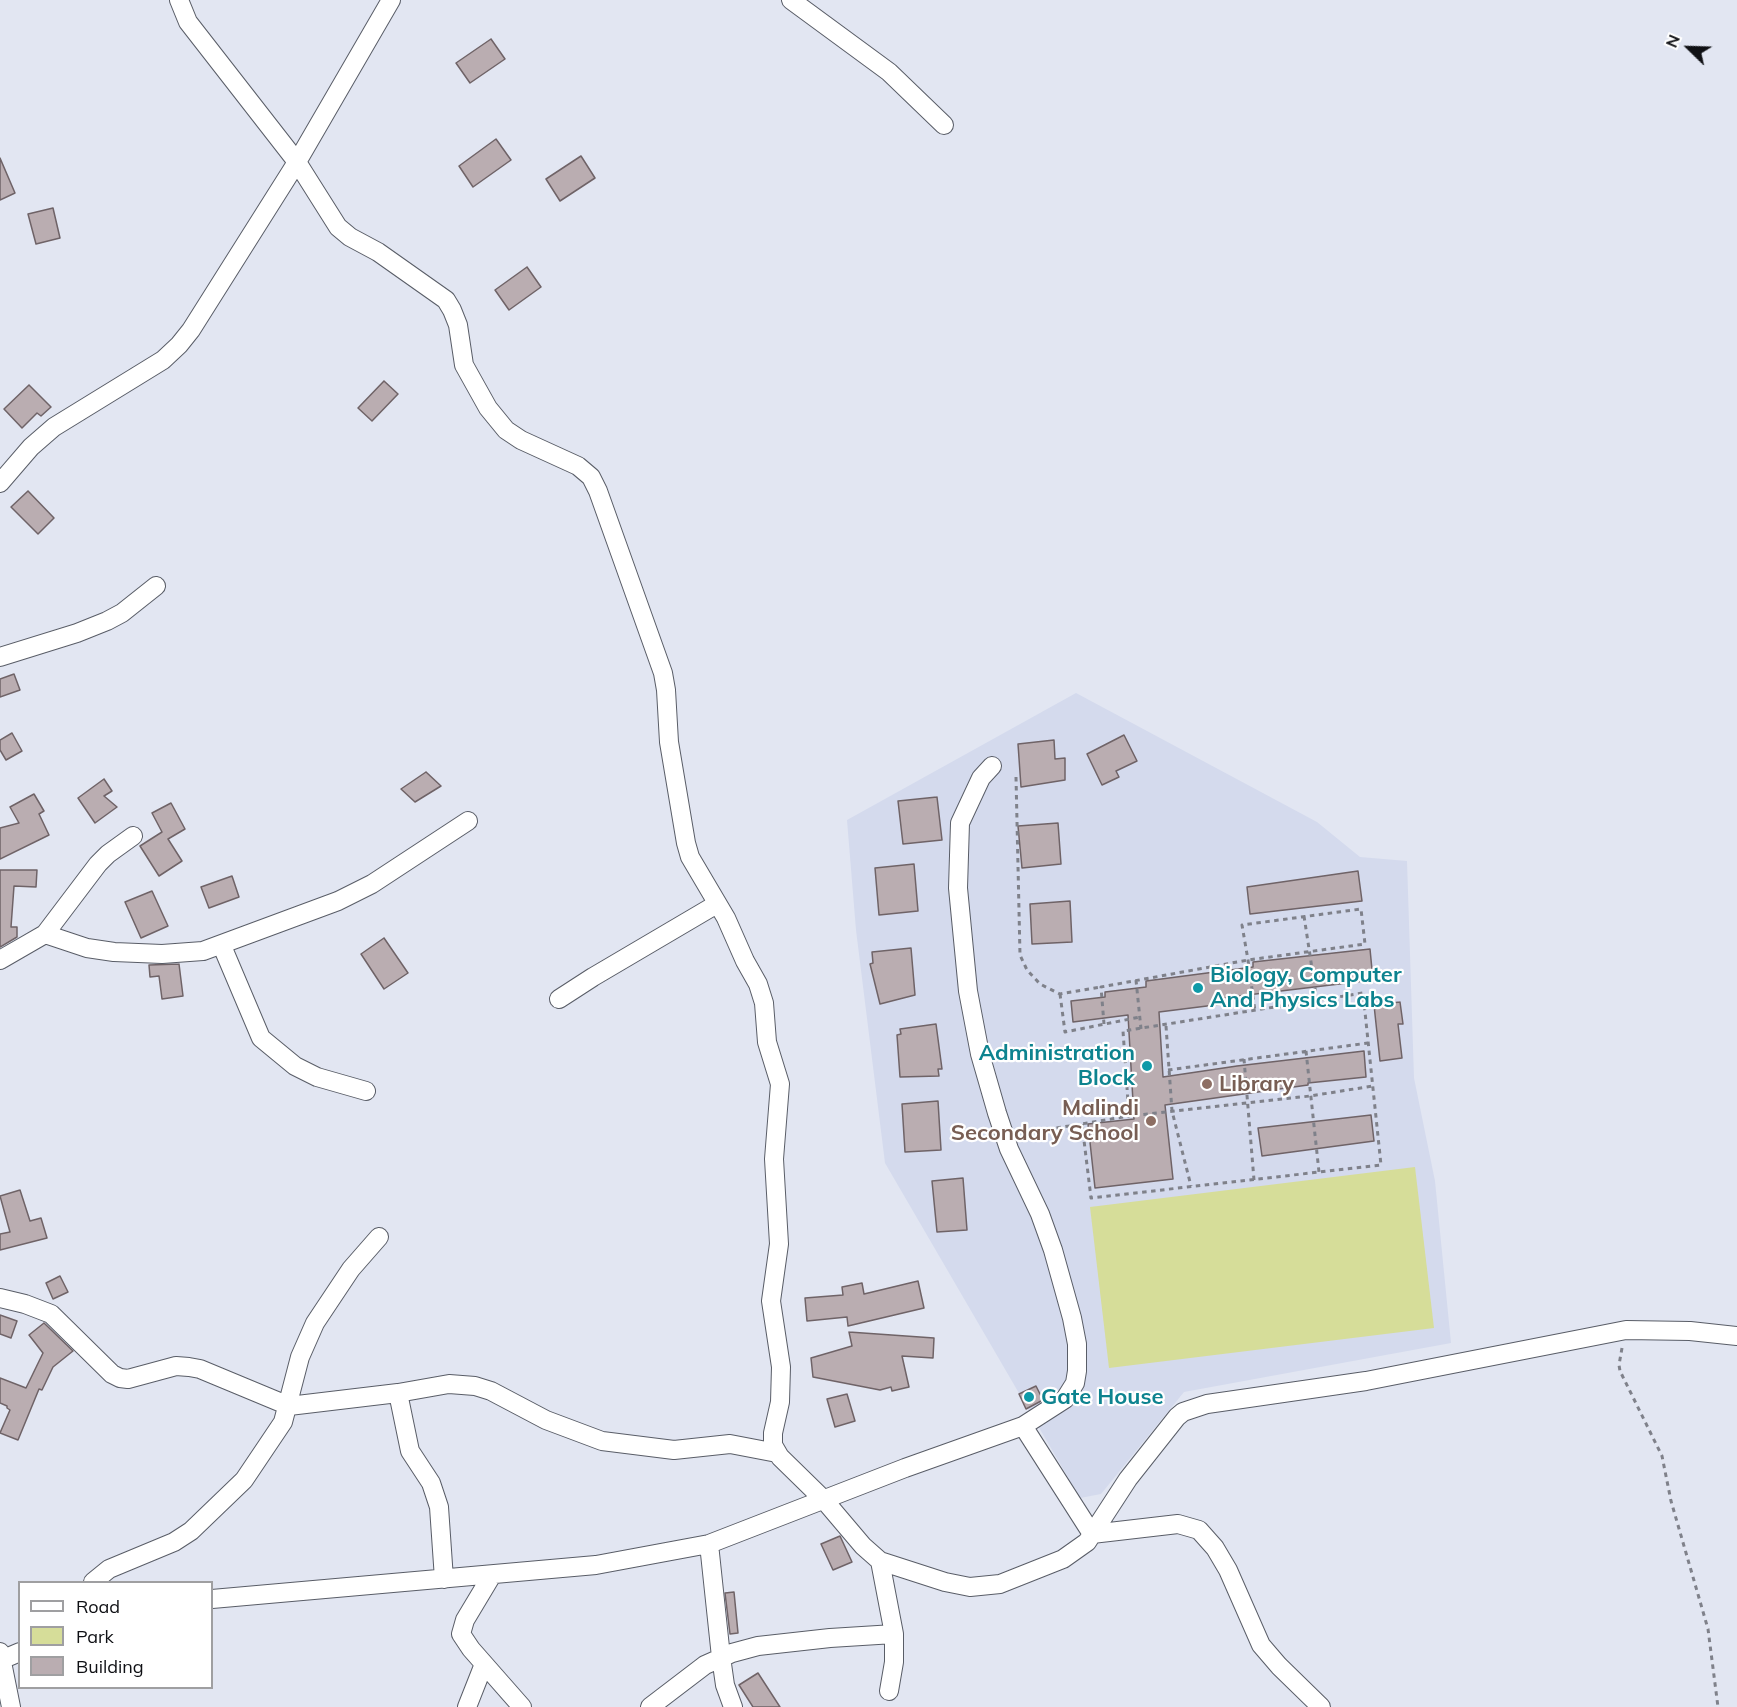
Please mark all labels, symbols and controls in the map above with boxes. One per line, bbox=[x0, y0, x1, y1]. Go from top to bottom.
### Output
north arrow bbox=[1659, 18, 1719, 78]
text: N bbox=[1661, 31, 1684, 50]
place label: Biology, Computer And Physics Labs bbox=[1210, 962, 1402, 1014]
marker: Biology, Computer And Physics Labs bbox=[1191, 981, 1205, 995]
place label: Administration Block bbox=[979, 1040, 1135, 1092]
marker: Administration Block bbox=[1140, 1059, 1154, 1073]
place label: Library bbox=[1219, 1071, 1294, 1097]
marker: Library bbox=[1200, 1077, 1214, 1091]
place label: Malindi Secondary School bbox=[951, 1095, 1139, 1146]
marker: Malindi Secondary School bbox=[1144, 1114, 1158, 1128]
place label: Gate House bbox=[1041, 1384, 1163, 1410]
marker: Gate House bbox=[1022, 1390, 1036, 1404]
legend bbox=[18, 1581, 213, 1689]
text: Road bbox=[76, 1595, 120, 1618]
text: Park bbox=[76, 1625, 114, 1648]
text: Building bbox=[76, 1655, 144, 1678]

